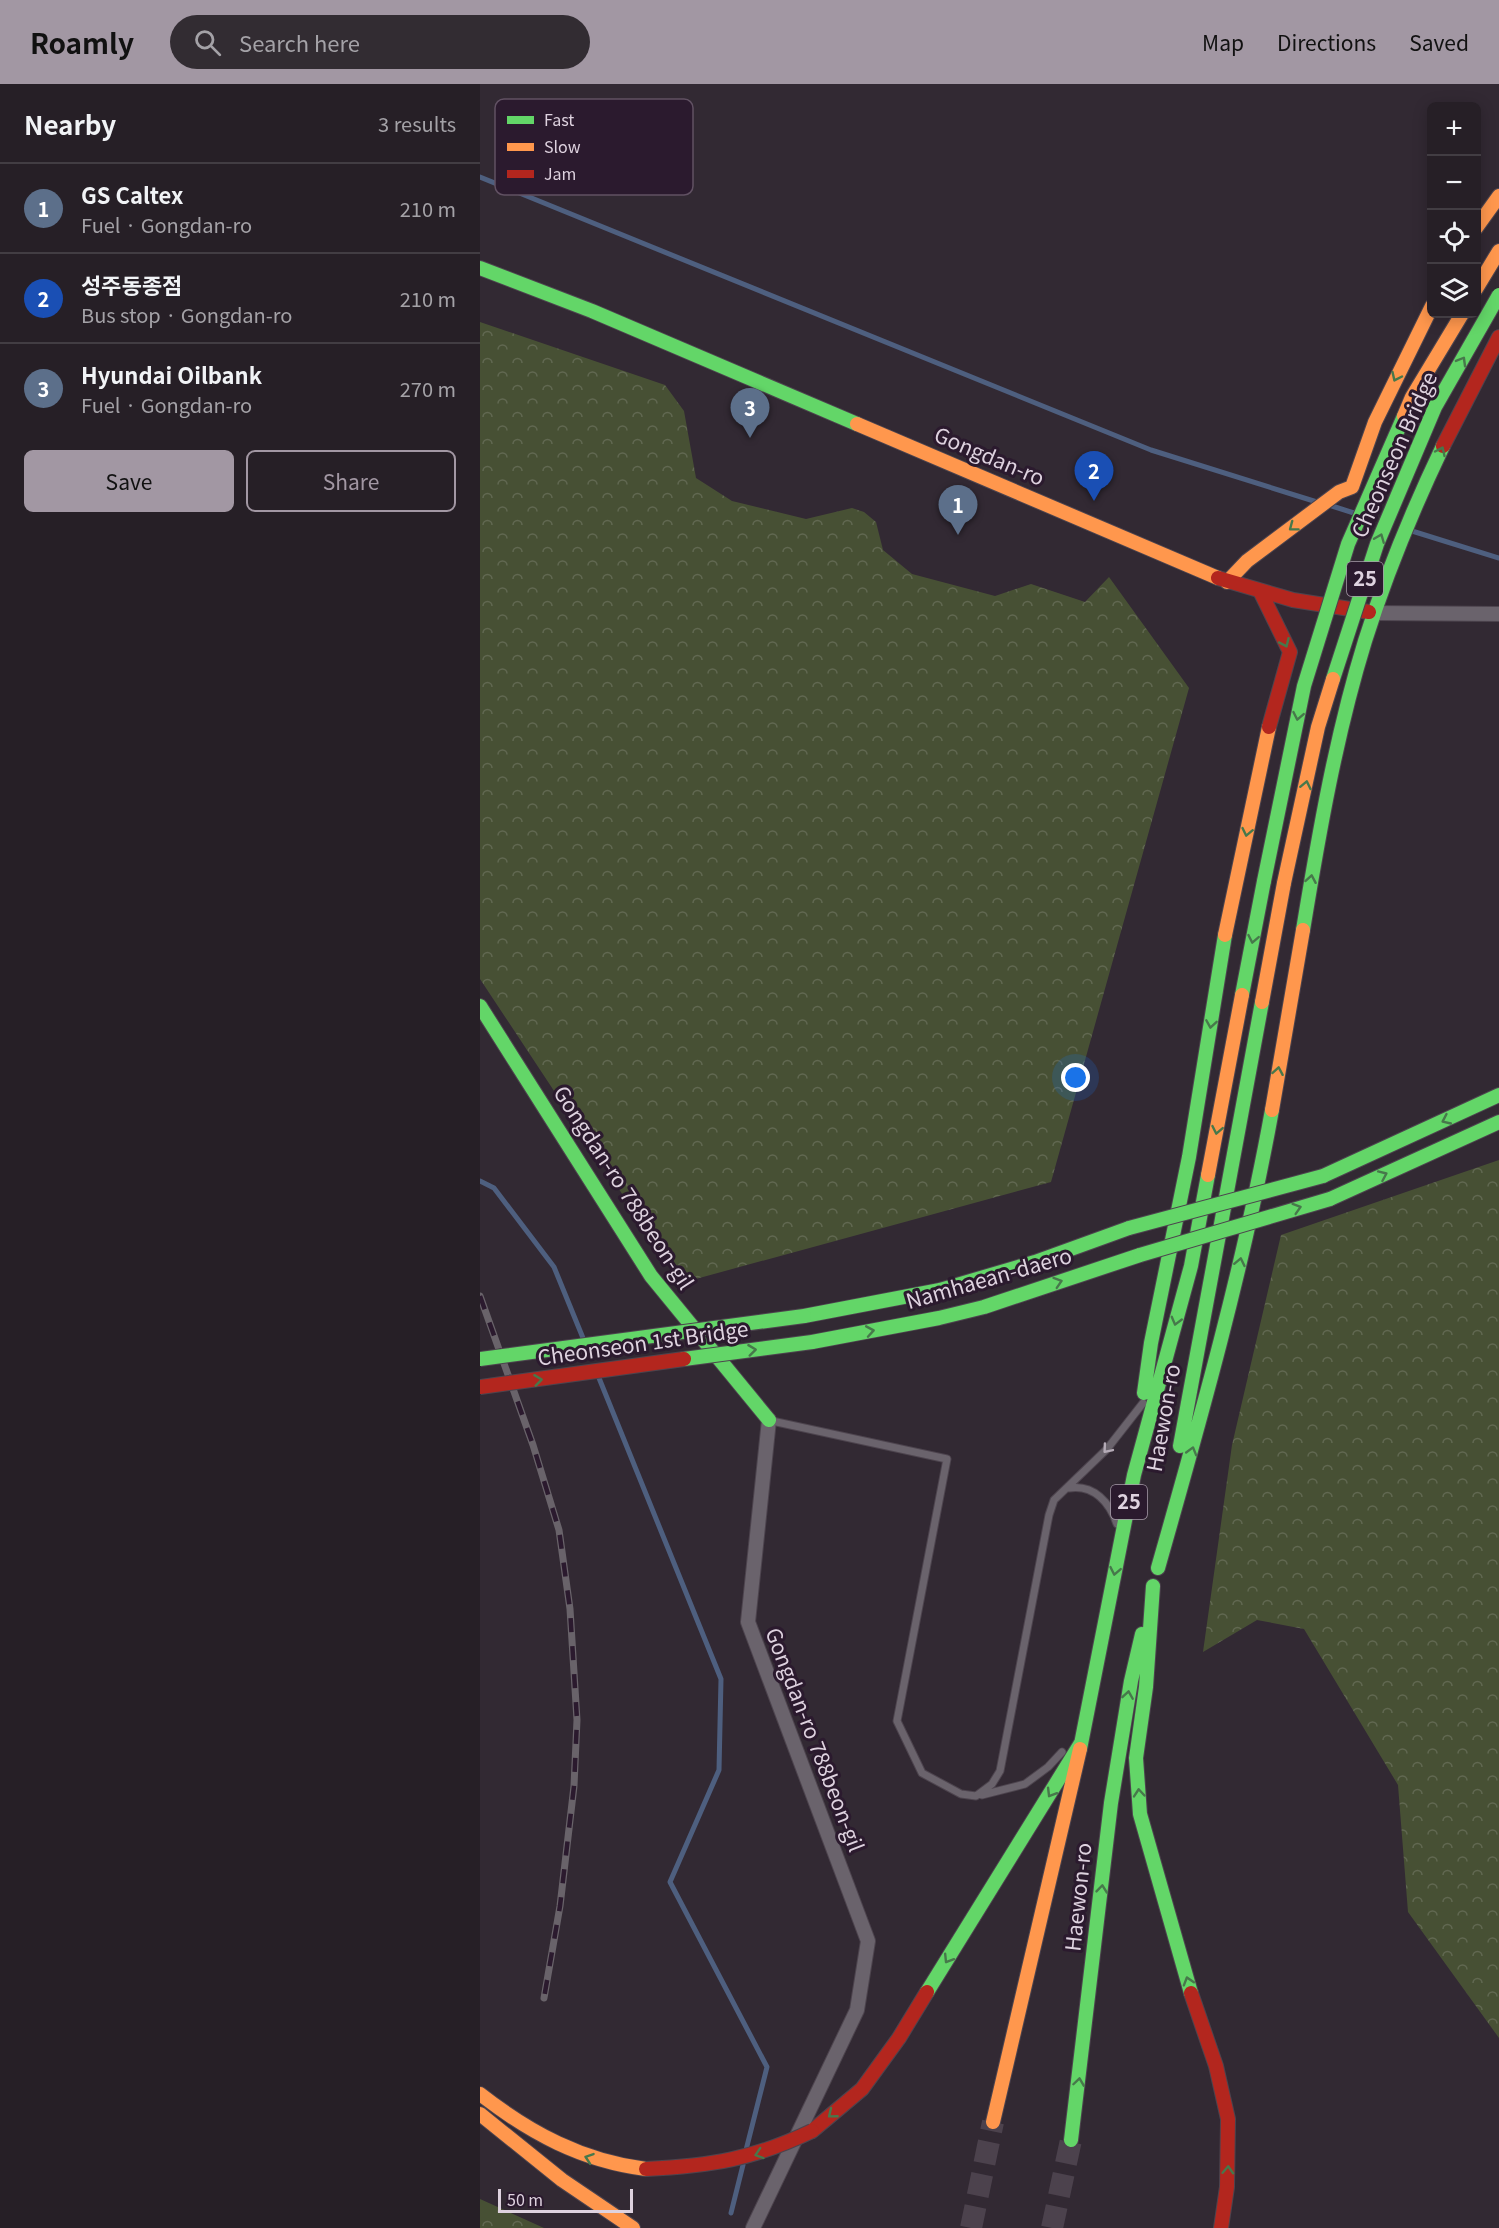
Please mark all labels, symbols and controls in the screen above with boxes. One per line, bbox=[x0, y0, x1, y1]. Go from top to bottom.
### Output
search box bbox=[170, 15, 590, 69]
text: Roamly bbox=[30, 22, 134, 62]
icon: search bbox=[191, 26, 224, 59]
text: Search here bbox=[239, 26, 360, 58]
text: Map bbox=[1202, 27, 1244, 57]
text: Directions bbox=[1277, 27, 1376, 57]
text: Saved bbox=[1409, 27, 1469, 57]
legend bbox=[495, 99, 693, 195]
map controls bbox=[1427, 102, 1481, 318]
button: + bbox=[1427, 102, 1481, 156]
text: Nearby bbox=[24, 105, 116, 142]
text: Fast bbox=[544, 107, 574, 131]
text: 3 results bbox=[378, 109, 456, 138]
text: Slow bbox=[544, 134, 581, 158]
button: − bbox=[1427, 156, 1481, 210]
text: Jam bbox=[544, 161, 576, 185]
text: GS Caltex bbox=[81, 178, 183, 210]
text: 1 bbox=[38, 194, 49, 223]
text: 210 m bbox=[400, 194, 456, 223]
text: Fuel · Gongdan-ro bbox=[81, 210, 252, 239]
button: locate bbox=[1427, 210, 1481, 264]
button: layers bbox=[1427, 264, 1481, 318]
text: 성주동종점 bbox=[81, 268, 182, 300]
text: 2 bbox=[38, 284, 49, 313]
text: 210 m bbox=[400, 284, 456, 313]
text: Bus stop · Gongdan-ro bbox=[81, 300, 292, 329]
one-way arrow bbox=[1454, 357, 1466, 367]
text: Hyundai Oilbank bbox=[81, 358, 262, 390]
street label: Cheonseon Bridge bbox=[1343, 366, 1443, 542]
one-way arrow bbox=[1392, 370, 1404, 381]
text: 3 bbox=[38, 374, 49, 403]
text: 270 m bbox=[400, 374, 456, 403]
pin: 3 bbox=[730, 388, 770, 438]
text: Fuel · Gongdan-ro bbox=[81, 390, 252, 419]
street label: Gongdan-ro bbox=[930, 418, 1049, 492]
one-way arrow bbox=[1434, 446, 1446, 457]
button: Save bbox=[24, 450, 234, 512]
button: Share bbox=[246, 450, 456, 512]
pin: 2 bbox=[1074, 452, 1114, 501]
pin: 1 bbox=[938, 486, 978, 535]
one-way arrow bbox=[1288, 519, 1299, 530]
one-way arrow bbox=[1373, 533, 1385, 544]
road number: 25 bbox=[1347, 562, 1383, 596]
one-way arrow bbox=[1278, 637, 1290, 648]
one-way arrow bbox=[1292, 710, 1305, 720]
one-way arrow bbox=[1298, 780, 1311, 790]
one-way arrow bbox=[1241, 827, 1254, 837]
one-way arrow bbox=[1304, 874, 1317, 884]
one-way arrow bbox=[1247, 933, 1260, 943]
one-way arrow bbox=[1205, 1018, 1218, 1028]
your location bbox=[1061, 1063, 1090, 1092]
one-way arrow bbox=[1271, 1066, 1284, 1076]
street label: Gongdan-ro 788beon-gil bbox=[547, 1079, 702, 1295]
one-way arrow bbox=[1441, 1112, 1452, 1124]
one-way arrow bbox=[1211, 1125, 1224, 1135]
one-way arrow bbox=[1377, 1170, 1388, 1182]
one-way arrow bbox=[1291, 1203, 1302, 1215]
street label: Namhaean-daero bbox=[902, 1239, 1075, 1315]
one-way arrow bbox=[1233, 1257, 1246, 1267]
one-way arrow bbox=[1052, 1277, 1063, 1290]
street label: Cheonseon 1st Bridge bbox=[535, 1312, 750, 1372]
one-way arrow bbox=[1171, 1315, 1183, 1326]
one-way arrow bbox=[865, 1326, 874, 1338]
one-way arrow bbox=[747, 1344, 757, 1357]
street label: Haewon-ro bbox=[1138, 1361, 1186, 1474]
one-way arrow bbox=[534, 1374, 543, 1387]
one-way arrow bbox=[1104, 1442, 1115, 1453]
one-way arrow bbox=[1185, 1446, 1197, 1457]
road number: 25 bbox=[1111, 1485, 1147, 1519]
one-way arrow bbox=[1109, 1566, 1122, 1576]
street label: Gongdan-ro 788beon-gil bbox=[759, 1623, 872, 1856]
one-way arrow bbox=[1122, 1691, 1134, 1700]
one-way arrow bbox=[1046, 1787, 1058, 1797]
one-way arrow bbox=[1132, 1788, 1145, 1797]
street label: Haewon-ro bbox=[1056, 1841, 1098, 1953]
one-way arrow bbox=[1095, 1884, 1107, 1893]
one-way arrow bbox=[944, 1953, 956, 1963]
one-way arrow bbox=[1183, 1976, 1195, 1987]
one-way arrow bbox=[1072, 2078, 1084, 2087]
one-way arrow bbox=[828, 2107, 839, 2118]
one-way arrow bbox=[754, 2147, 765, 2160]
one-way arrow bbox=[584, 2152, 594, 2165]
one-way arrow bbox=[1221, 2165, 1234, 2174]
scale bar bbox=[498, 2186, 633, 2214]
text: 50 m bbox=[507, 2187, 543, 2211]

